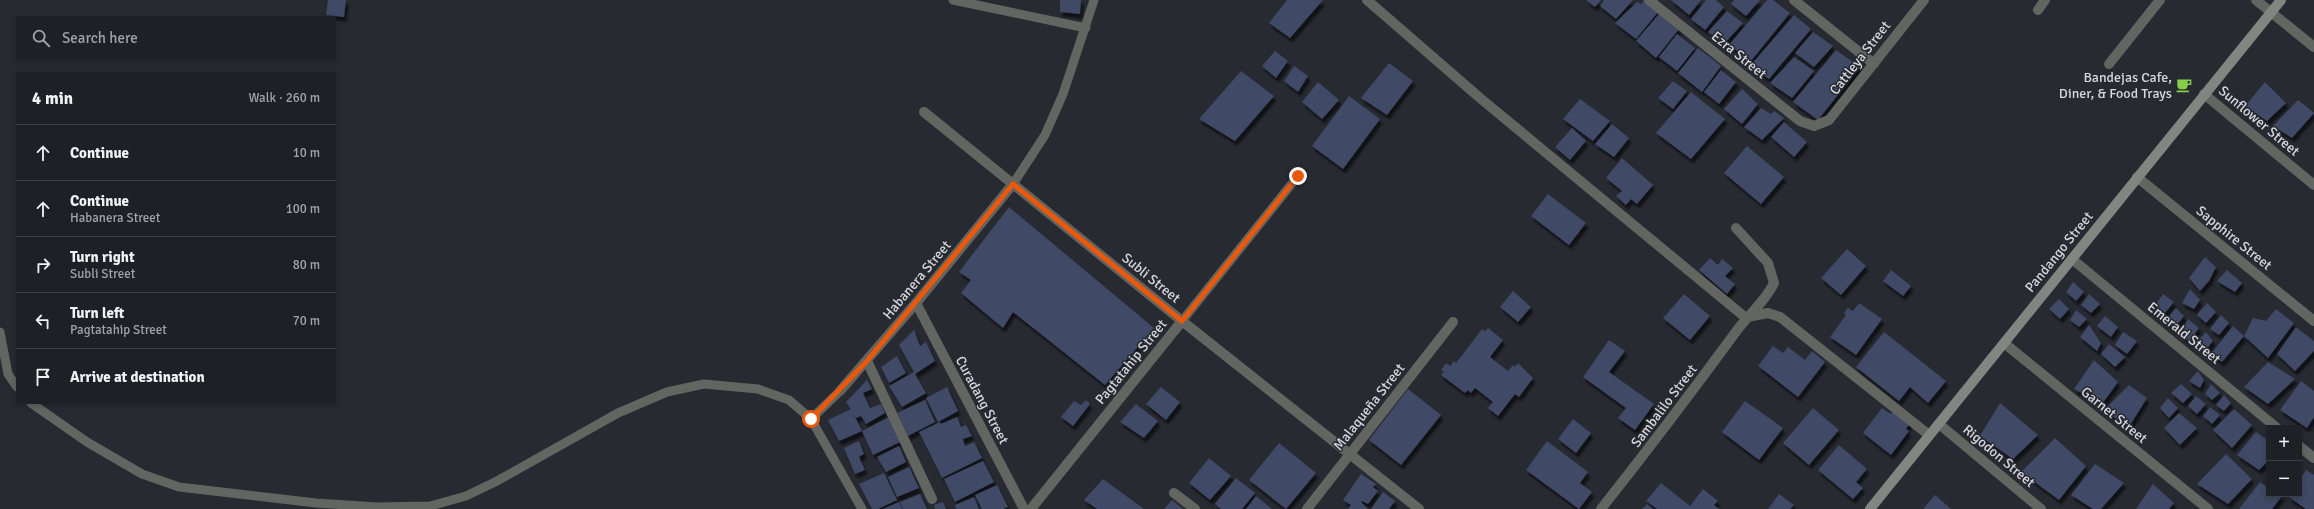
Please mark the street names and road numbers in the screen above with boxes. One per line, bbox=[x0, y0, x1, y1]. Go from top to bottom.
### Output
street label: Cattleya Street bbox=[1826, 18, 1894, 98]
street label: Ezra Street bbox=[1708, 28, 1770, 82]
street label: Sunflower Street bbox=[2215, 82, 2303, 160]
street label: Sapphire Street bbox=[2193, 202, 2275, 274]
street label: Pandango Street bbox=[2021, 208, 2097, 296]
street label: Habanera Street bbox=[879, 237, 955, 323]
street label: Subli Street bbox=[1118, 249, 1184, 307]
street label: Emerald Street bbox=[2144, 298, 2224, 368]
street label: Pagtatahip Street bbox=[1092, 316, 1170, 408]
street label: Curadang Street bbox=[952, 353, 1012, 447]
street label: Malaqueña Street bbox=[1330, 360, 1408, 454]
street label: Sambalilo Street bbox=[1627, 361, 1701, 451]
street label: Garnet Street bbox=[2077, 383, 2151, 447]
street label: Rigodon Street bbox=[1960, 421, 2039, 491]

